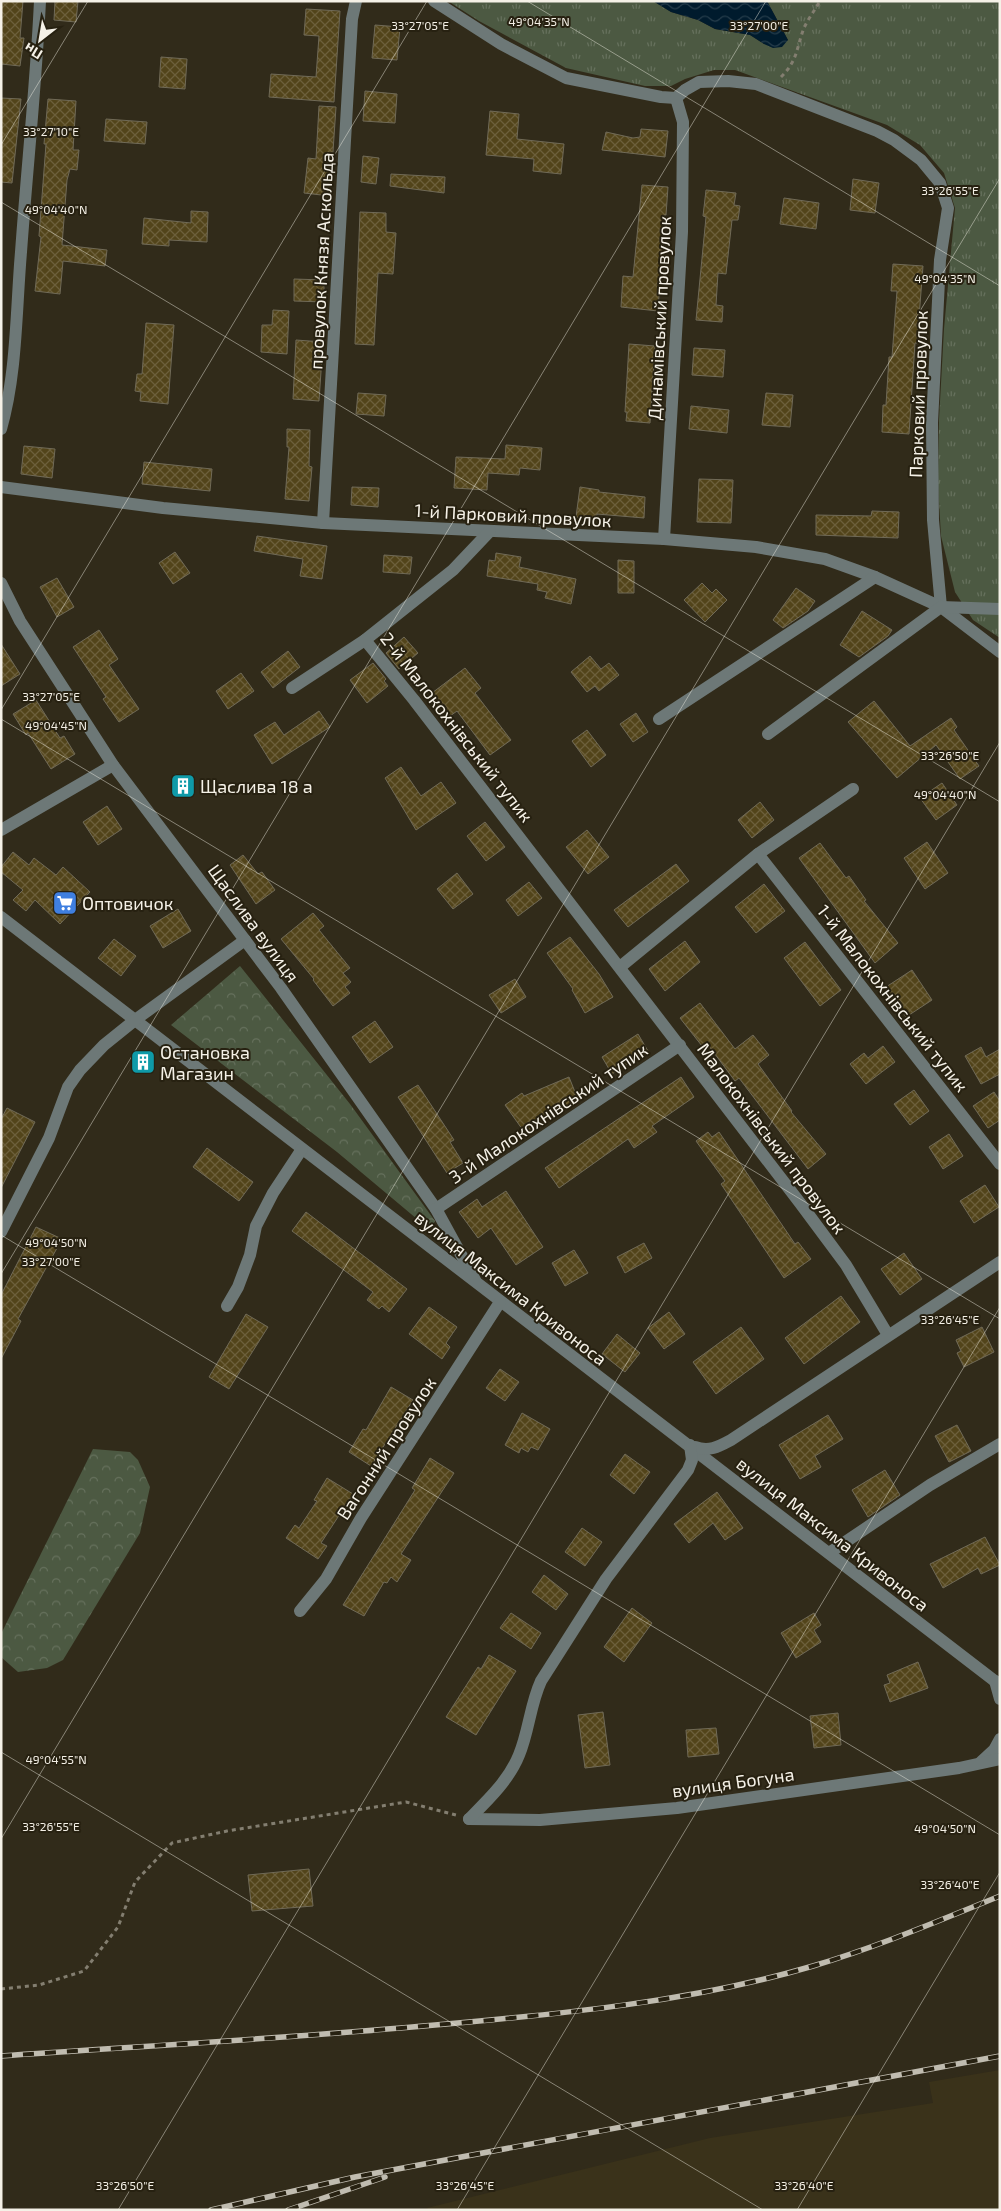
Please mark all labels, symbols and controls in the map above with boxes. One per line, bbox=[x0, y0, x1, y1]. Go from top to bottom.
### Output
text: 49°04'35"N bbox=[508, 14, 570, 28]
north arrow bbox=[15, 15, 65, 65]
text: 33°27'05"E bbox=[391, 18, 449, 32]
text: 33°27'00"E bbox=[730, 18, 789, 32]
text: Пн bbox=[21, 40, 45, 64]
text: 33°27'10"E bbox=[23, 124, 79, 138]
street label: провулок Князя Аскольда bbox=[304, 152, 338, 370]
text: 33°26'55"E bbox=[921, 183, 979, 197]
text: 49°04'40"N bbox=[25, 202, 87, 216]
street label: Динамівський провулок bbox=[643, 215, 675, 421]
text: 49°04'35"N bbox=[914, 271, 976, 285]
street label: Парковий провулок bbox=[904, 310, 932, 478]
street label: 1-й Парковий провулок bbox=[414, 499, 612, 531]
street label: 2-й Малокохнівський тупик bbox=[376, 628, 538, 827]
text: 33°27'05"E bbox=[22, 689, 80, 703]
text: 49°04'45"N bbox=[25, 718, 87, 732]
text: 33°26'50"E bbox=[921, 748, 979, 762]
building icon: Щаслива 18 а bbox=[170, 773, 196, 799]
place label: Щаслива 18 а bbox=[200, 775, 313, 797]
text: 49°04'40"N bbox=[914, 787, 976, 801]
street label: Щаслива вулиця bbox=[204, 860, 304, 986]
supermarket icon: Оптовичок bbox=[52, 890, 78, 916]
place label: Оптовичок bbox=[82, 892, 174, 914]
street label: 1-й Малокохнівський тупик bbox=[813, 900, 973, 1096]
street label: 3-й Малокохнівський тупик bbox=[444, 1038, 652, 1188]
street label: Малокохнівський провулок bbox=[693, 1038, 851, 1238]
place label: Остановка Магазин bbox=[160, 1041, 250, 1084]
building icon: Остановка Магазин bbox=[130, 1049, 156, 1075]
street label: вулиця Максима Кривоноса bbox=[411, 1206, 611, 1370]
text: 49°04'50"N bbox=[25, 1235, 87, 1249]
text: 33°27'00"E bbox=[22, 1254, 81, 1268]
text: 33°26'45"E bbox=[921, 1312, 979, 1326]
street label: Вагонний провулок bbox=[332, 1372, 441, 1523]
street label: вулиця Максима Кривоноса bbox=[733, 1452, 933, 1616]
text: 49°04'55"N bbox=[25, 1752, 87, 1766]
street label: вулиця Богуна bbox=[670, 1763, 796, 1801]
text: 33°26'55"E bbox=[22, 1819, 80, 1833]
text: 49°04'50"N bbox=[914, 1821, 976, 1835]
text: 33°26'40"E bbox=[920, 1877, 980, 1891]
text: 33°26'50"E bbox=[96, 2178, 154, 2192]
text: 33°26'45"E bbox=[436, 2178, 494, 2192]
text: 33°26'40"E bbox=[774, 2178, 834, 2192]

